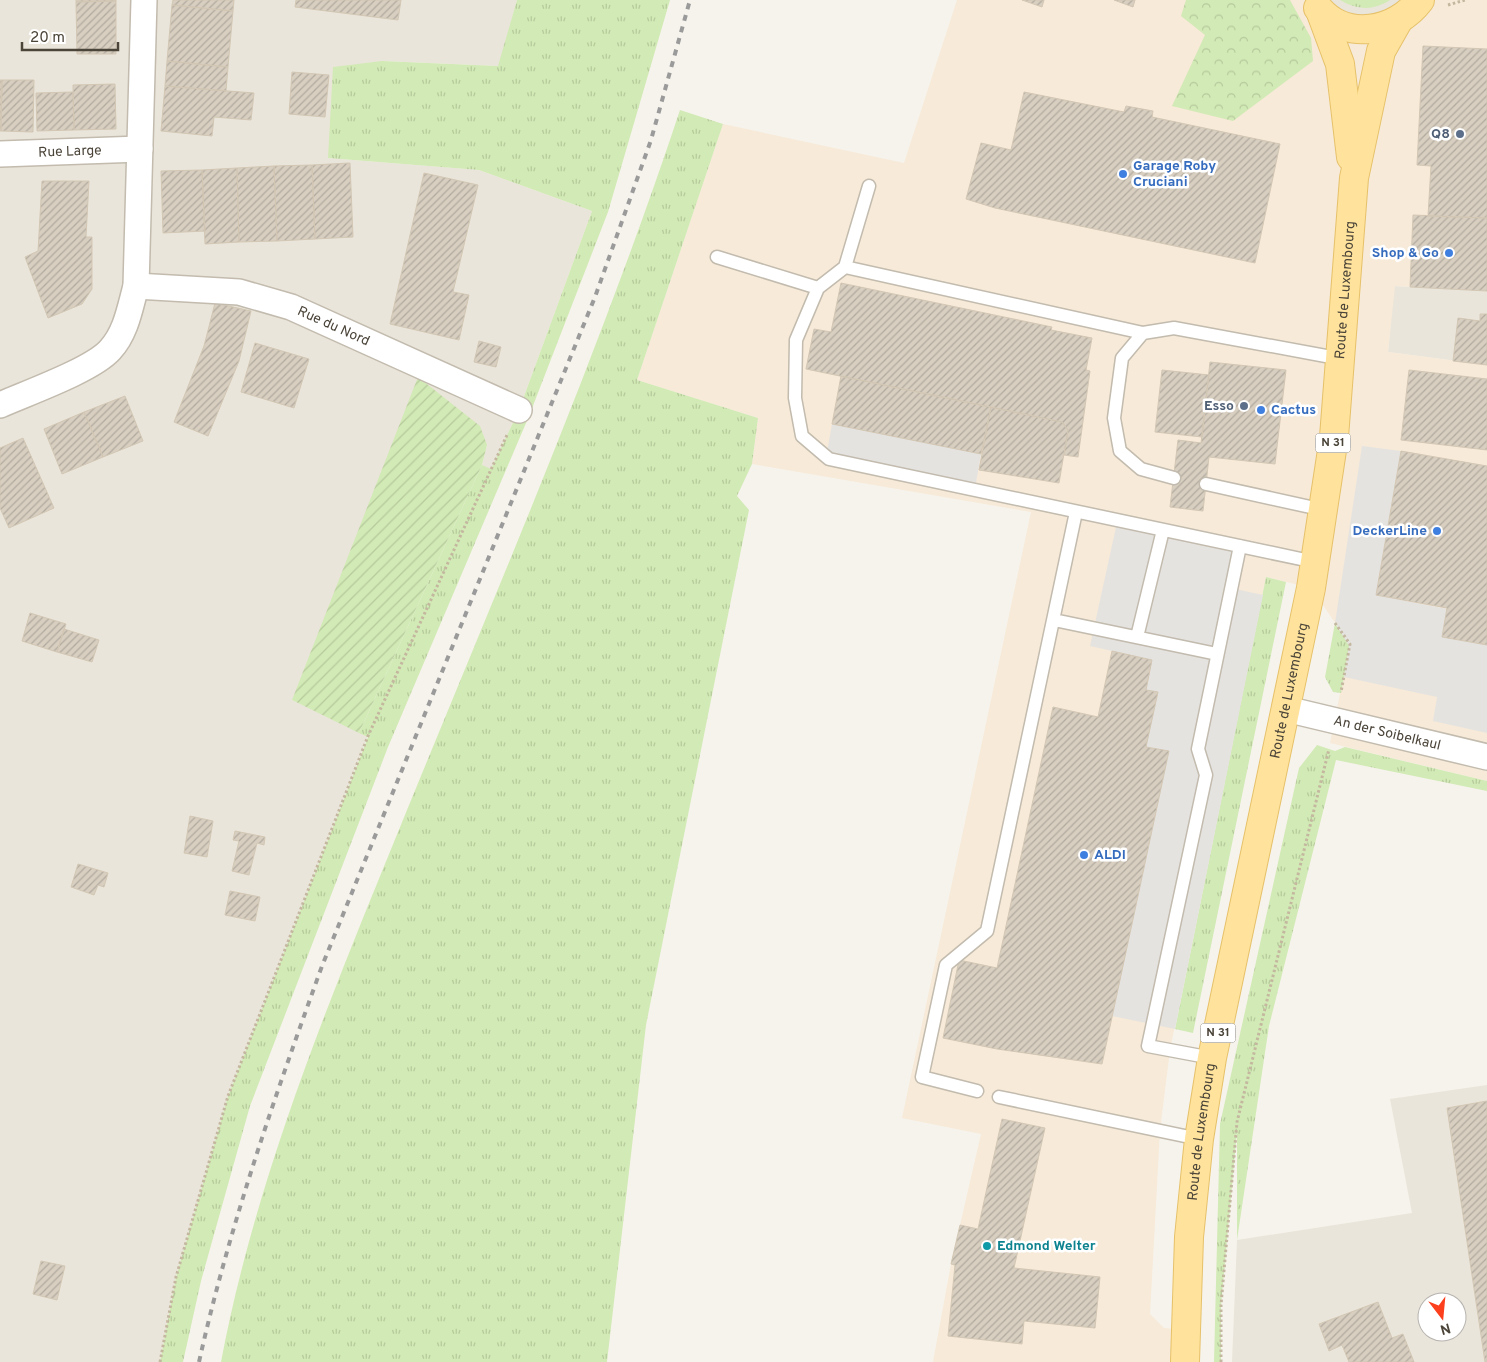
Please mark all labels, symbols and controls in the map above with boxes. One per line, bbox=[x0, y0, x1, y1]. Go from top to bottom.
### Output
scale bar bbox=[22, 20, 119, 52]
text: 20 m bbox=[30, 29, 65, 48]
place label: Q8 bbox=[1431, 126, 1450, 143]
marker: Q8 bbox=[1454, 128, 1466, 140]
street label: Rue Large bbox=[38, 142, 102, 161]
place label: Garage Roby Cruciani bbox=[1133, 158, 1216, 191]
marker: Garage Roby Cruciani bbox=[1117, 168, 1129, 180]
street label: Route de Luxembourg bbox=[1332, 220, 1359, 360]
place label: Shop & Go bbox=[1372, 245, 1439, 262]
marker: Shop & Go bbox=[1443, 247, 1455, 259]
street label: Rue du Nord bbox=[295, 303, 372, 350]
place label: Esso bbox=[1204, 398, 1234, 415]
marker: Esso bbox=[1238, 400, 1250, 412]
place label: Cactus bbox=[1271, 402, 1316, 419]
marker: Cactus bbox=[1255, 404, 1267, 416]
road number: N 31 bbox=[1316, 433, 1350, 452]
place label: DeckerLine bbox=[1352, 523, 1427, 540]
marker: DeckerLine bbox=[1431, 525, 1443, 537]
street label: Route de Luxembourg bbox=[1267, 621, 1312, 760]
street label: An der Soibelkaul bbox=[1332, 712, 1443, 754]
place label: ALDI bbox=[1094, 847, 1126, 864]
marker: ALDI bbox=[1078, 849, 1090, 861]
road number: N 31 bbox=[1200, 1024, 1236, 1042]
street label: Route de Luxembourg bbox=[1184, 1062, 1220, 1201]
place label: Edmond Welter bbox=[997, 1238, 1096, 1255]
marker: Edmond Welter bbox=[981, 1240, 993, 1252]
north arrow bbox=[1417, 1292, 1467, 1342]
text: N bbox=[1438, 1318, 1452, 1338]

